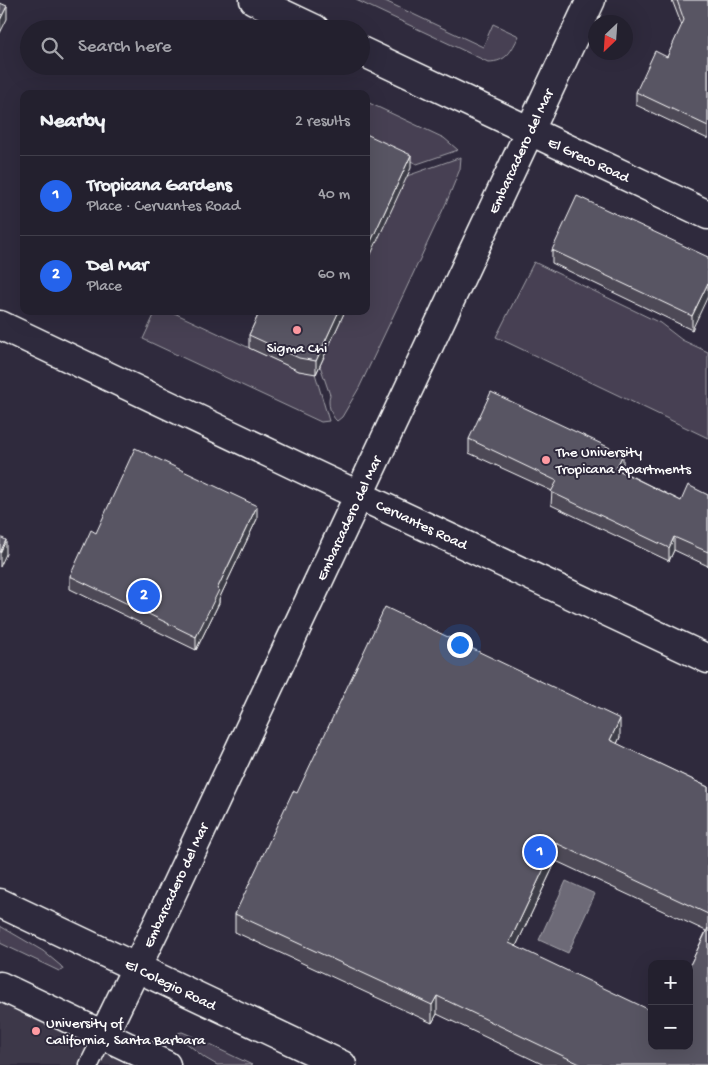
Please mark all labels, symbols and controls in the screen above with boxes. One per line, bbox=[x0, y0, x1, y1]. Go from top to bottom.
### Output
north arrow bbox=[588, 15, 633, 60]
search box bbox=[20, 20, 370, 75]
icon: search bbox=[38, 34, 66, 62]
text: Search here bbox=[78, 36, 172, 59]
street label: Embarcadero del Mar bbox=[485, 85, 559, 217]
text: Nearby bbox=[40, 110, 105, 135]
text: 2 results bbox=[295, 113, 350, 132]
street label: El Greco Road bbox=[545, 134, 633, 188]
text: Tropicana Gardens bbox=[87, 175, 232, 198]
text: 1 bbox=[53, 186, 59, 205]
text: 40 m bbox=[318, 186, 350, 205]
text: Place · Cervantes Road bbox=[87, 198, 240, 217]
text: Del Mar bbox=[87, 255, 148, 278]
text: 2 bbox=[52, 266, 60, 285]
text: 60 m bbox=[318, 266, 350, 285]
text: Place bbox=[87, 278, 122, 297]
marker: Sigma Chi bbox=[291, 324, 303, 336]
place label: Sigma Chi bbox=[267, 340, 327, 358]
place label: The University Tropicana Apartments bbox=[555, 444, 692, 479]
street label: Embarcadero del Mar bbox=[313, 452, 387, 584]
marker: The University Tropicana Apartments bbox=[540, 454, 552, 466]
street label: Cervantes Road bbox=[373, 497, 471, 555]
pin: 2 bbox=[128, 577, 160, 615]
your location bbox=[447, 632, 473, 658]
street label: Embarcadero del Mar bbox=[140, 819, 214, 951]
pin: 1 bbox=[524, 833, 556, 871]
street label: El Colegio Road bbox=[122, 956, 220, 1016]
map controls bbox=[648, 960, 693, 1050]
button: + bbox=[648, 960, 693, 1005]
button: − bbox=[648, 1005, 693, 1050]
place label: University of California, Santa Barbara bbox=[46, 1015, 206, 1050]
marker: University of California, Santa Barbara bbox=[30, 1025, 42, 1037]

